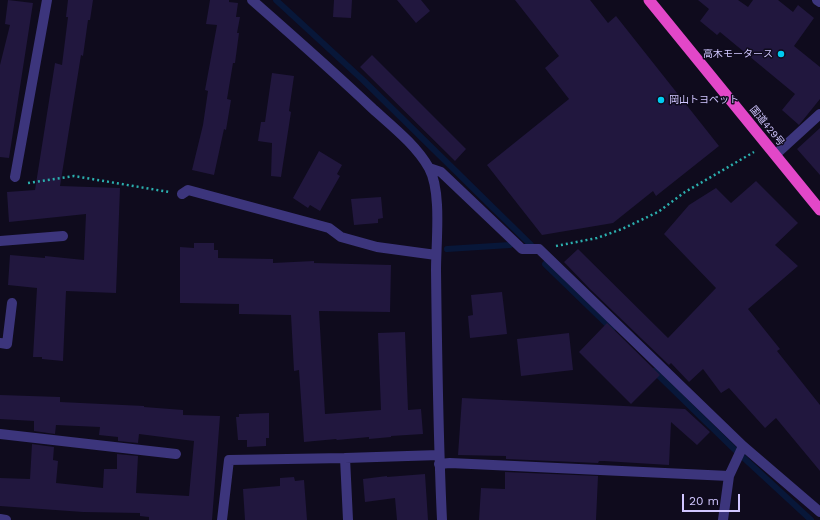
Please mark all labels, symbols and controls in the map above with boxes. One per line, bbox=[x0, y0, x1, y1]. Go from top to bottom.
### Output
place label: 高木モータース bbox=[703, 48, 773, 60]
marker: 高木モータース bbox=[776, 49, 786, 59]
place label: 岡山トヨペット bbox=[669, 94, 739, 106]
marker: 岡山トヨペット bbox=[656, 95, 666, 105]
street label: 国道429号 bbox=[747, 104, 787, 148]
scale bar bbox=[684, 486, 742, 512]
text: 20 m bbox=[689, 494, 719, 508]

